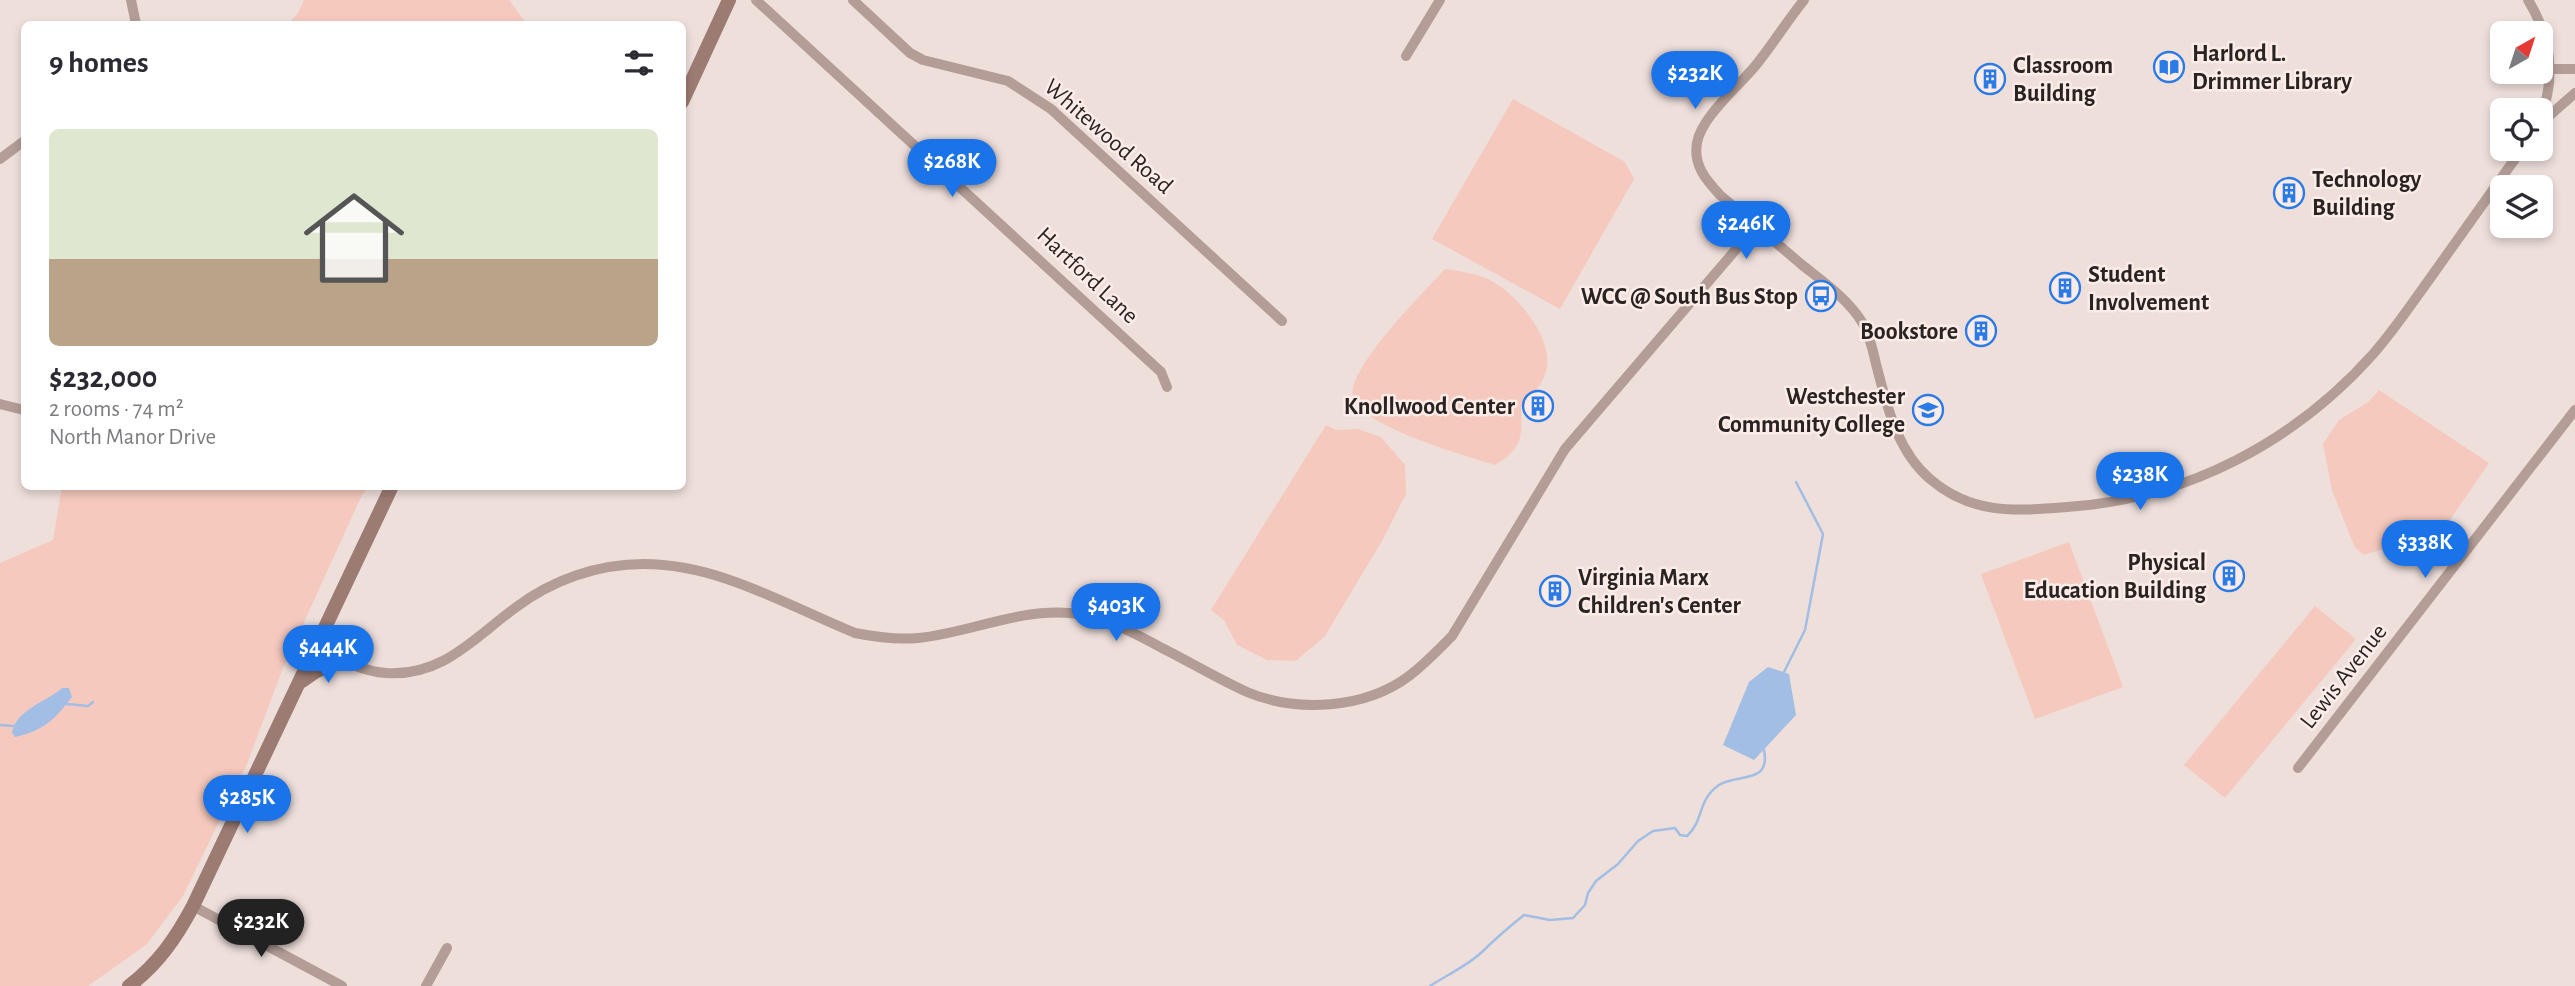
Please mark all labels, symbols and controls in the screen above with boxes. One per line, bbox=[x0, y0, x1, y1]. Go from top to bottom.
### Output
north arrow bbox=[2490, 21, 2553, 84]
map controls bbox=[2490, 21, 2553, 238]
place label: Harlord L. Drimmer Library bbox=[2192, 42, 2352, 94]
icon: filters bbox=[620, 44, 658, 82]
text: 9 homes bbox=[49, 48, 149, 78]
library icon: Harlord L. Drimmer Library bbox=[2152, 50, 2186, 84]
pin: $232K bbox=[1646, 52, 1744, 111]
place label: Classroom Building bbox=[2013, 54, 2113, 106]
text: $232K bbox=[1667, 62, 1723, 85]
building icon: Classroom Building bbox=[1973, 62, 2007, 96]
street label: Whitewood Road bbox=[1040, 75, 1177, 199]
button: locate bbox=[2490, 98, 2553, 161]
pin: $268K bbox=[903, 140, 1001, 199]
text: $268K bbox=[923, 150, 981, 173]
place label: Technology Building bbox=[2312, 168, 2422, 220]
icon: home bbox=[291, 175, 417, 301]
button: layers bbox=[2490, 175, 2553, 238]
building icon: Technology Building bbox=[2272, 176, 2306, 210]
pin: $246K bbox=[1697, 202, 1795, 261]
text: $246K bbox=[1717, 212, 1775, 235]
street label: Hartford Lane bbox=[1032, 223, 1143, 328]
place label: Student Involvement bbox=[2088, 263, 2209, 315]
building icon: Student Involvement bbox=[2048, 271, 2082, 305]
bus stop icon: WCC @ South Bus Stop bbox=[1804, 279, 1838, 313]
place label: WCC @ South Bus Stop bbox=[1581, 285, 1798, 309]
building icon: Bookstore bbox=[1964, 314, 1998, 348]
place label: Bookstore bbox=[1860, 320, 1958, 344]
text: $232,000 bbox=[49, 363, 157, 393]
place label: Westchester Community College bbox=[1718, 385, 1906, 437]
building icon: Knollwood Center bbox=[1521, 389, 1555, 423]
school or university icon: Westchester Community College bbox=[1911, 393, 1945, 427]
place label: Knollwood Center bbox=[1344, 395, 1516, 419]
text: 2 rooms · 74 m² bbox=[49, 398, 184, 421]
text: North Manor Drive bbox=[49, 426, 216, 449]
pin: $238K bbox=[2091, 452, 2189, 512]
text: $238K bbox=[2112, 463, 2168, 486]
pin: $338K bbox=[2376, 520, 2474, 580]
text: $338K bbox=[2398, 531, 2452, 554]
place label: Physical Education Building bbox=[2024, 551, 2207, 603]
building icon: Physical Education Building bbox=[2212, 559, 2246, 593]
place label: Virginia Marx Children's Center bbox=[1578, 566, 1742, 618]
building icon: Virginia Marx Children's Center bbox=[1538, 574, 1572, 608]
pin: $403K bbox=[1067, 584, 1165, 643]
text: $403K bbox=[1087, 594, 1145, 617]
street label: Lewis Avenue bbox=[2296, 620, 2392, 733]
pin: $444K bbox=[279, 626, 377, 685]
text: $444K bbox=[299, 636, 357, 659]
pin: $285K bbox=[198, 776, 296, 835]
text: $285K bbox=[219, 786, 275, 809]
pin: $232K bbox=[212, 900, 310, 959]
text: $232K bbox=[233, 910, 289, 933]

